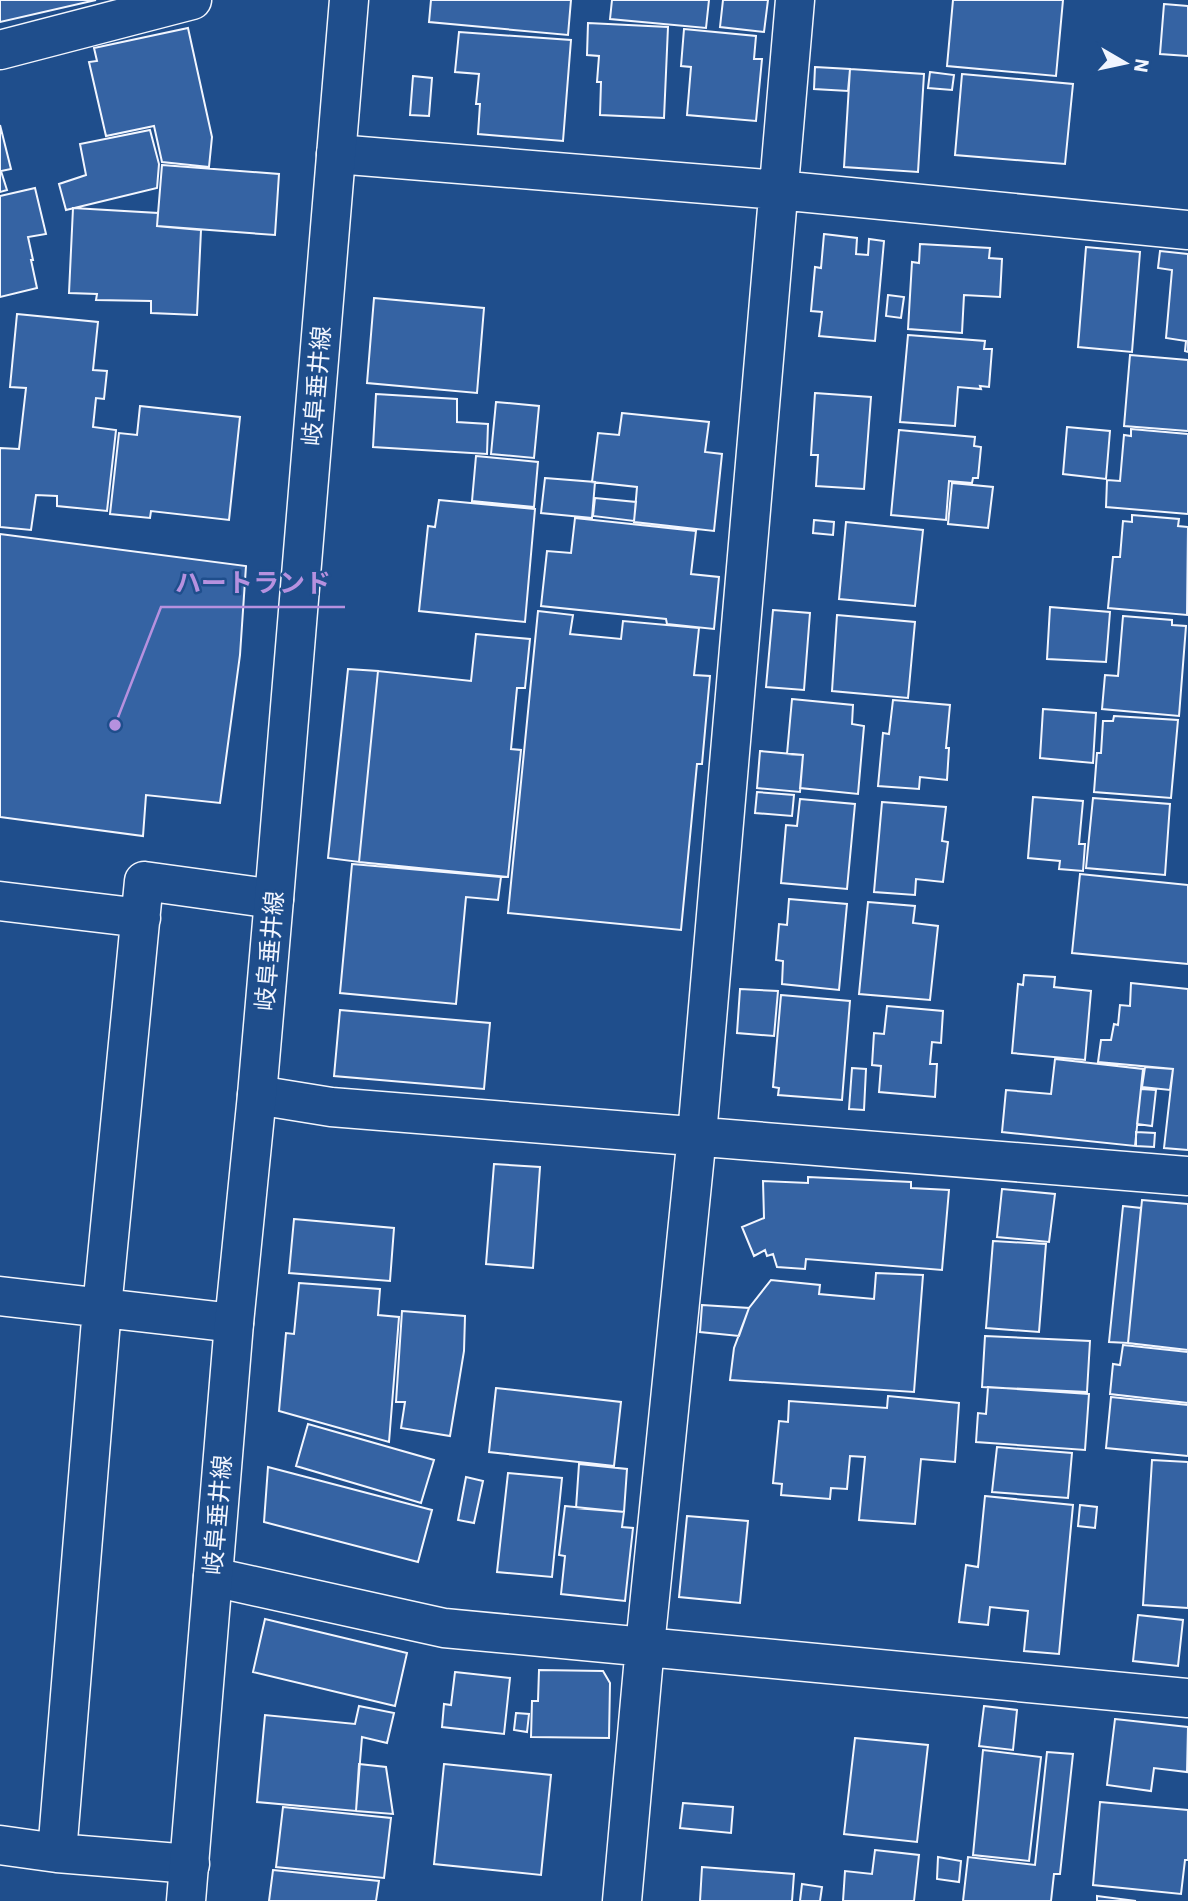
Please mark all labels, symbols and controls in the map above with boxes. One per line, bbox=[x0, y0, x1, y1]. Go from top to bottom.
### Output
north arrow bbox=[1090, 28, 1160, 98]
text: N bbox=[1129, 57, 1155, 74]
street label: 岐阜垂井線 bbox=[295, 325, 337, 447]
callout: ハートランド bbox=[161, 560, 345, 607]
text: ハートランド bbox=[175, 565, 331, 599]
street label: 岐阜垂井線 bbox=[248, 890, 290, 1012]
street label: 岐阜垂井線 bbox=[196, 1454, 238, 1576]

